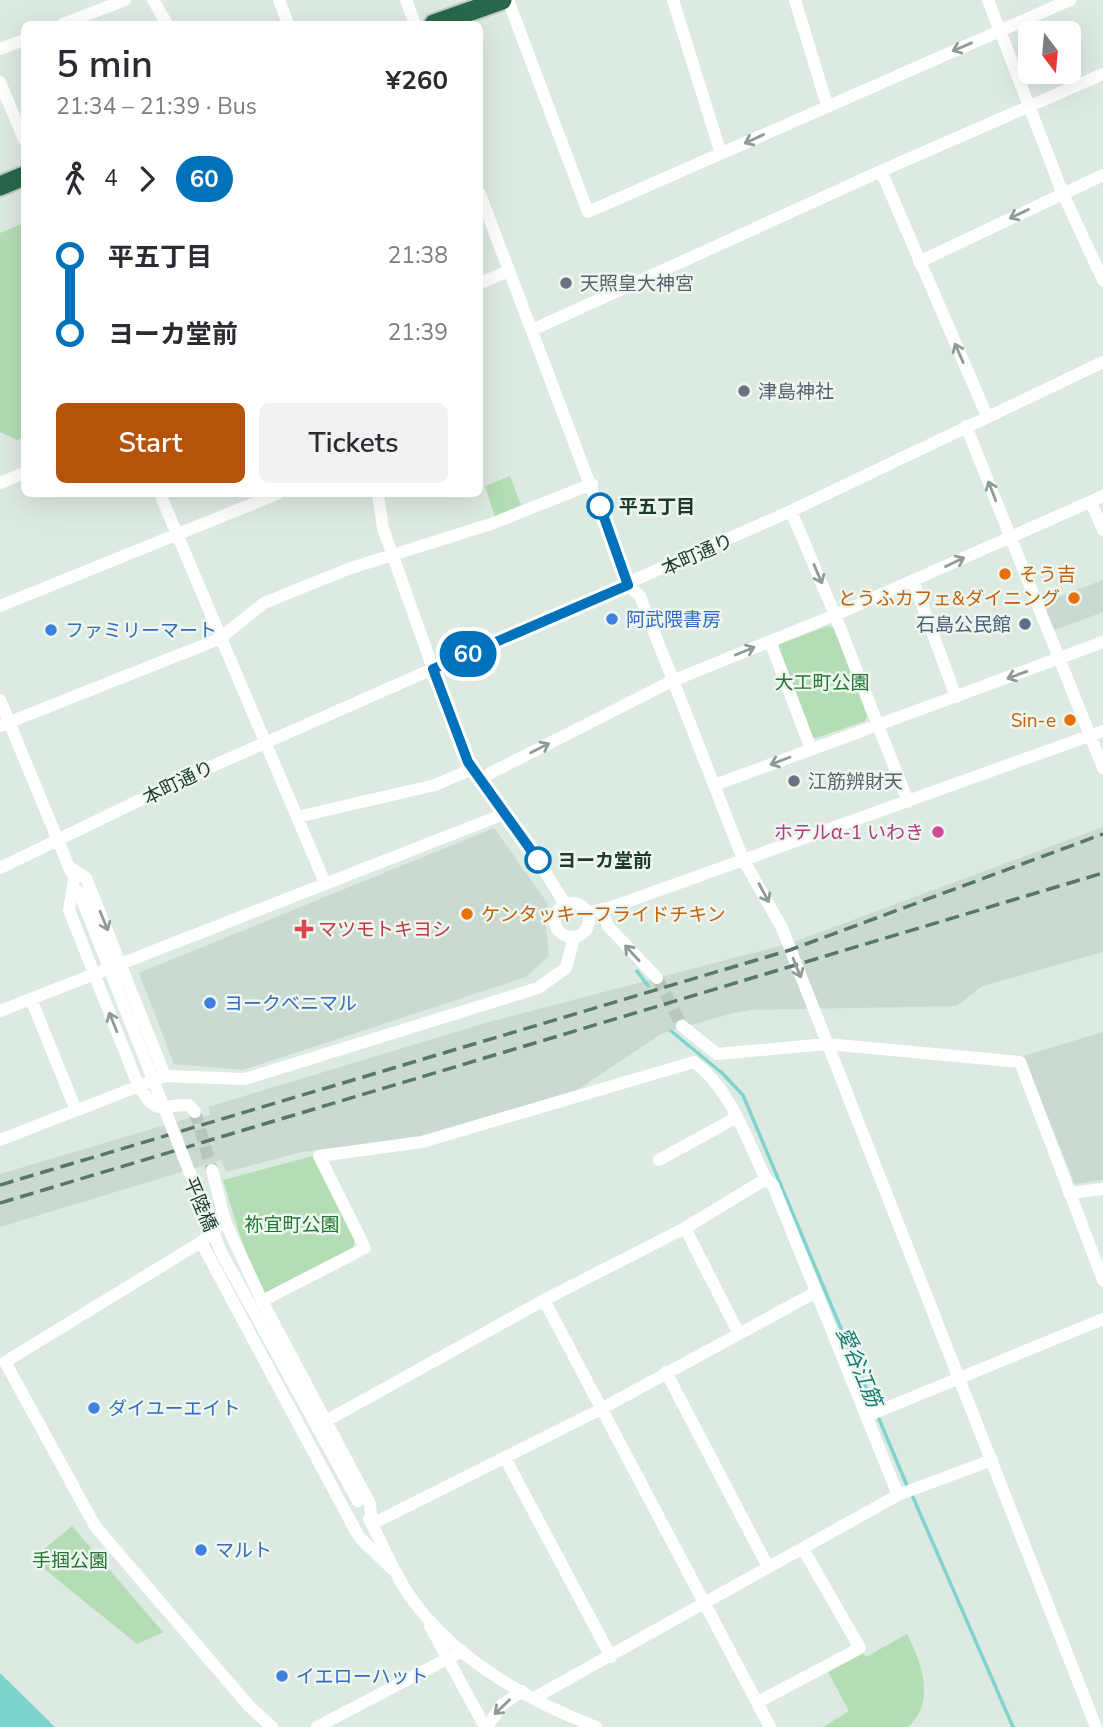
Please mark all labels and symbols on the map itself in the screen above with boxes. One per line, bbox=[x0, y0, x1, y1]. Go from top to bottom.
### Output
north arrow bbox=[1018, 21, 1082, 84]
one-way arrow bbox=[952, 41, 973, 54]
one-way arrow bbox=[744, 133, 765, 146]
one-way arrow bbox=[1009, 208, 1030, 222]
place label: 天照皇大神宮 bbox=[580, 271, 694, 297]
marker: 天照皇大神宮 bbox=[558, 275, 574, 291]
one-way arrow bbox=[952, 343, 965, 364]
place label: 津島神社 bbox=[758, 379, 834, 405]
marker: 津島神社 bbox=[736, 383, 752, 399]
one-way arrow bbox=[985, 480, 998, 502]
marker: 平五丁目 bbox=[587, 493, 613, 519]
place label: 平五丁目 bbox=[619, 494, 695, 520]
street label: 本町通り bbox=[657, 528, 737, 582]
one-way arrow bbox=[944, 554, 965, 568]
place label: そう吉 bbox=[1019, 562, 1076, 588]
one-way arrow bbox=[812, 563, 825, 585]
marker: そう吉 bbox=[997, 566, 1013, 582]
place label: とうふカフェ&ダイニング bbox=[838, 586, 1060, 612]
marker: とうふカフェ&ダイニング bbox=[1066, 590, 1082, 606]
place label: 阿武隈書房 bbox=[626, 607, 721, 633]
marker: 阿武隈書房 bbox=[604, 611, 620, 627]
place label: 石島公民館 bbox=[916, 612, 1011, 638]
marker: 石島公民館 bbox=[1017, 616, 1033, 632]
place label: ファミリーマート bbox=[65, 618, 217, 644]
marker: ファミリーマート bbox=[43, 622, 59, 638]
line badge: 60 bbox=[436, 631, 500, 677]
one-way arrow bbox=[734, 643, 756, 656]
park label: 大工町公園 bbox=[774, 670, 870, 696]
one-way arrow bbox=[1006, 670, 1028, 683]
place label: Sin-e bbox=[1011, 708, 1056, 734]
marker: Sin-e bbox=[1062, 712, 1078, 728]
one-way arrow bbox=[529, 741, 550, 755]
street label: 本町通り bbox=[139, 755, 218, 811]
one-way arrow bbox=[769, 756, 791, 768]
place label: 江筋辨財天 bbox=[808, 769, 903, 795]
marker: 江筋辨財天 bbox=[786, 773, 802, 789]
place label: ホテルα-1 いわき bbox=[774, 820, 924, 846]
marker: ホテルα-1 いわき bbox=[930, 824, 946, 840]
marker: ヨーカ堂前 bbox=[525, 847, 551, 873]
place label: ヨーカ堂前 bbox=[557, 848, 652, 874]
one-way arrow bbox=[757, 882, 771, 902]
place label: ケンタッキーフライドチキン bbox=[481, 902, 726, 928]
marker: ケンタッキーフライドチキン bbox=[459, 906, 475, 922]
one-way arrow bbox=[98, 910, 111, 932]
place label: マツモトキヨシ bbox=[318, 917, 451, 943]
marker: マツモトキヨシ bbox=[296, 921, 312, 937]
one-way arrow bbox=[624, 945, 641, 962]
one-way arrow bbox=[792, 957, 805, 978]
place label: ヨークベニマル bbox=[224, 991, 357, 1017]
marker: ヨークベニマル bbox=[202, 995, 218, 1011]
one-way arrow bbox=[105, 1012, 118, 1033]
street label: 平陸橋 bbox=[177, 1173, 223, 1236]
park label: 祢宜町公園 bbox=[244, 1212, 340, 1238]
water label: 愛谷江筋 bbox=[830, 1323, 889, 1414]
place label: ダイユーエイト bbox=[108, 1396, 241, 1422]
marker: ダイユーエイト bbox=[86, 1400, 102, 1416]
place label: マルト bbox=[215, 1538, 272, 1564]
marker: マルト bbox=[193, 1542, 209, 1558]
park label: 手掴公園 bbox=[32, 1548, 108, 1574]
place label: イエローハット bbox=[296, 1664, 428, 1690]
marker: イエローハット bbox=[274, 1668, 290, 1684]
one-way arrow bbox=[493, 1699, 511, 1715]

